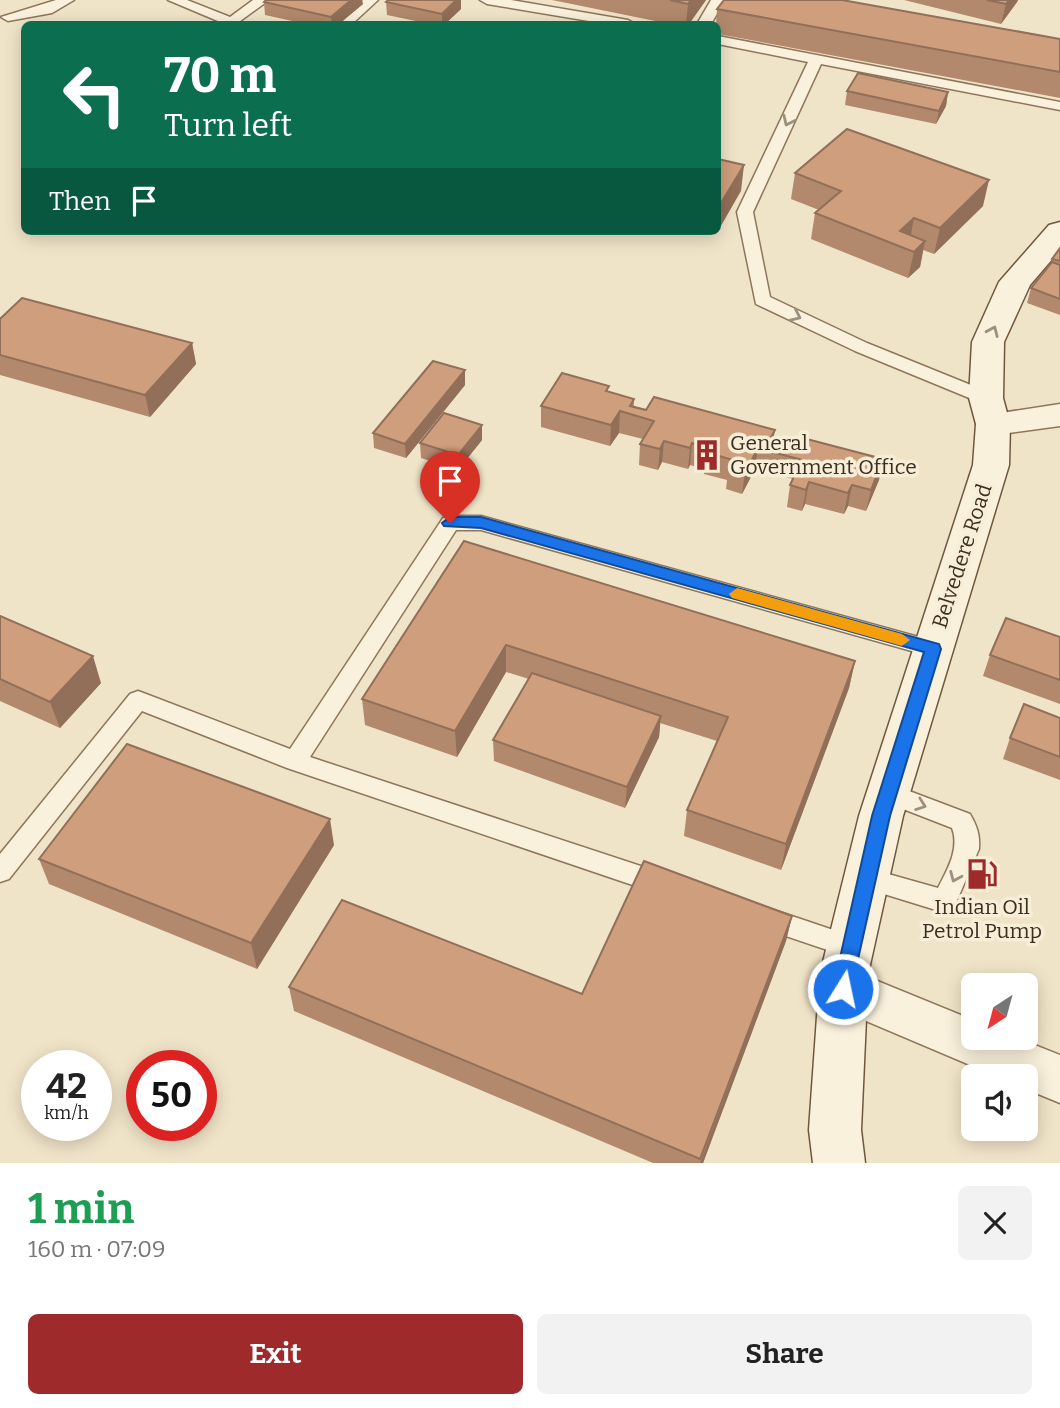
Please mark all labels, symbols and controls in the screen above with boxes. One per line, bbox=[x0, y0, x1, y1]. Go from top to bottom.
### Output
text: 70 m bbox=[164, 46, 276, 105]
icon: left bbox=[49, 49, 140, 140]
text: Turn left bbox=[164, 106, 292, 144]
one-way arrow bbox=[782, 114, 796, 127]
icon: arrive bbox=[125, 182, 163, 220]
text: Then bbox=[49, 186, 111, 217]
one-way arrow bbox=[789, 308, 801, 322]
one-way arrow bbox=[985, 326, 999, 339]
place label: General Government Office bbox=[730, 430, 917, 480]
building icon: General Government Office bbox=[690, 438, 724, 472]
pin bbox=[420, 451, 480, 523]
icon: arrive bbox=[431, 462, 469, 500]
street label: Belvedere Road bbox=[926, 480, 998, 632]
one-way arrow bbox=[914, 797, 926, 811]
fuel station icon: Indian Oil Petrol Pump bbox=[965, 857, 999, 891]
one-way arrow bbox=[949, 870, 963, 882]
place label: Indian Oil Petrol Pump bbox=[922, 894, 1042, 944]
position arrow bbox=[806, 952, 880, 1026]
north arrow bbox=[961, 973, 1038, 1050]
map controls bbox=[961, 973, 1038, 1141]
speed limit sign: 50 bbox=[126, 1050, 217, 1141]
button: sound bbox=[961, 1064, 1038, 1141]
text: 42 bbox=[46, 1065, 87, 1107]
text: km/h bbox=[44, 1102, 89, 1124]
text: 1 min bbox=[28, 1184, 134, 1234]
button: close bbox=[958, 1186, 1032, 1260]
text: 160 m · 07:09 bbox=[28, 1235, 166, 1263]
button: Exit bbox=[28, 1314, 523, 1394]
button: Share bbox=[537, 1314, 1032, 1394]

